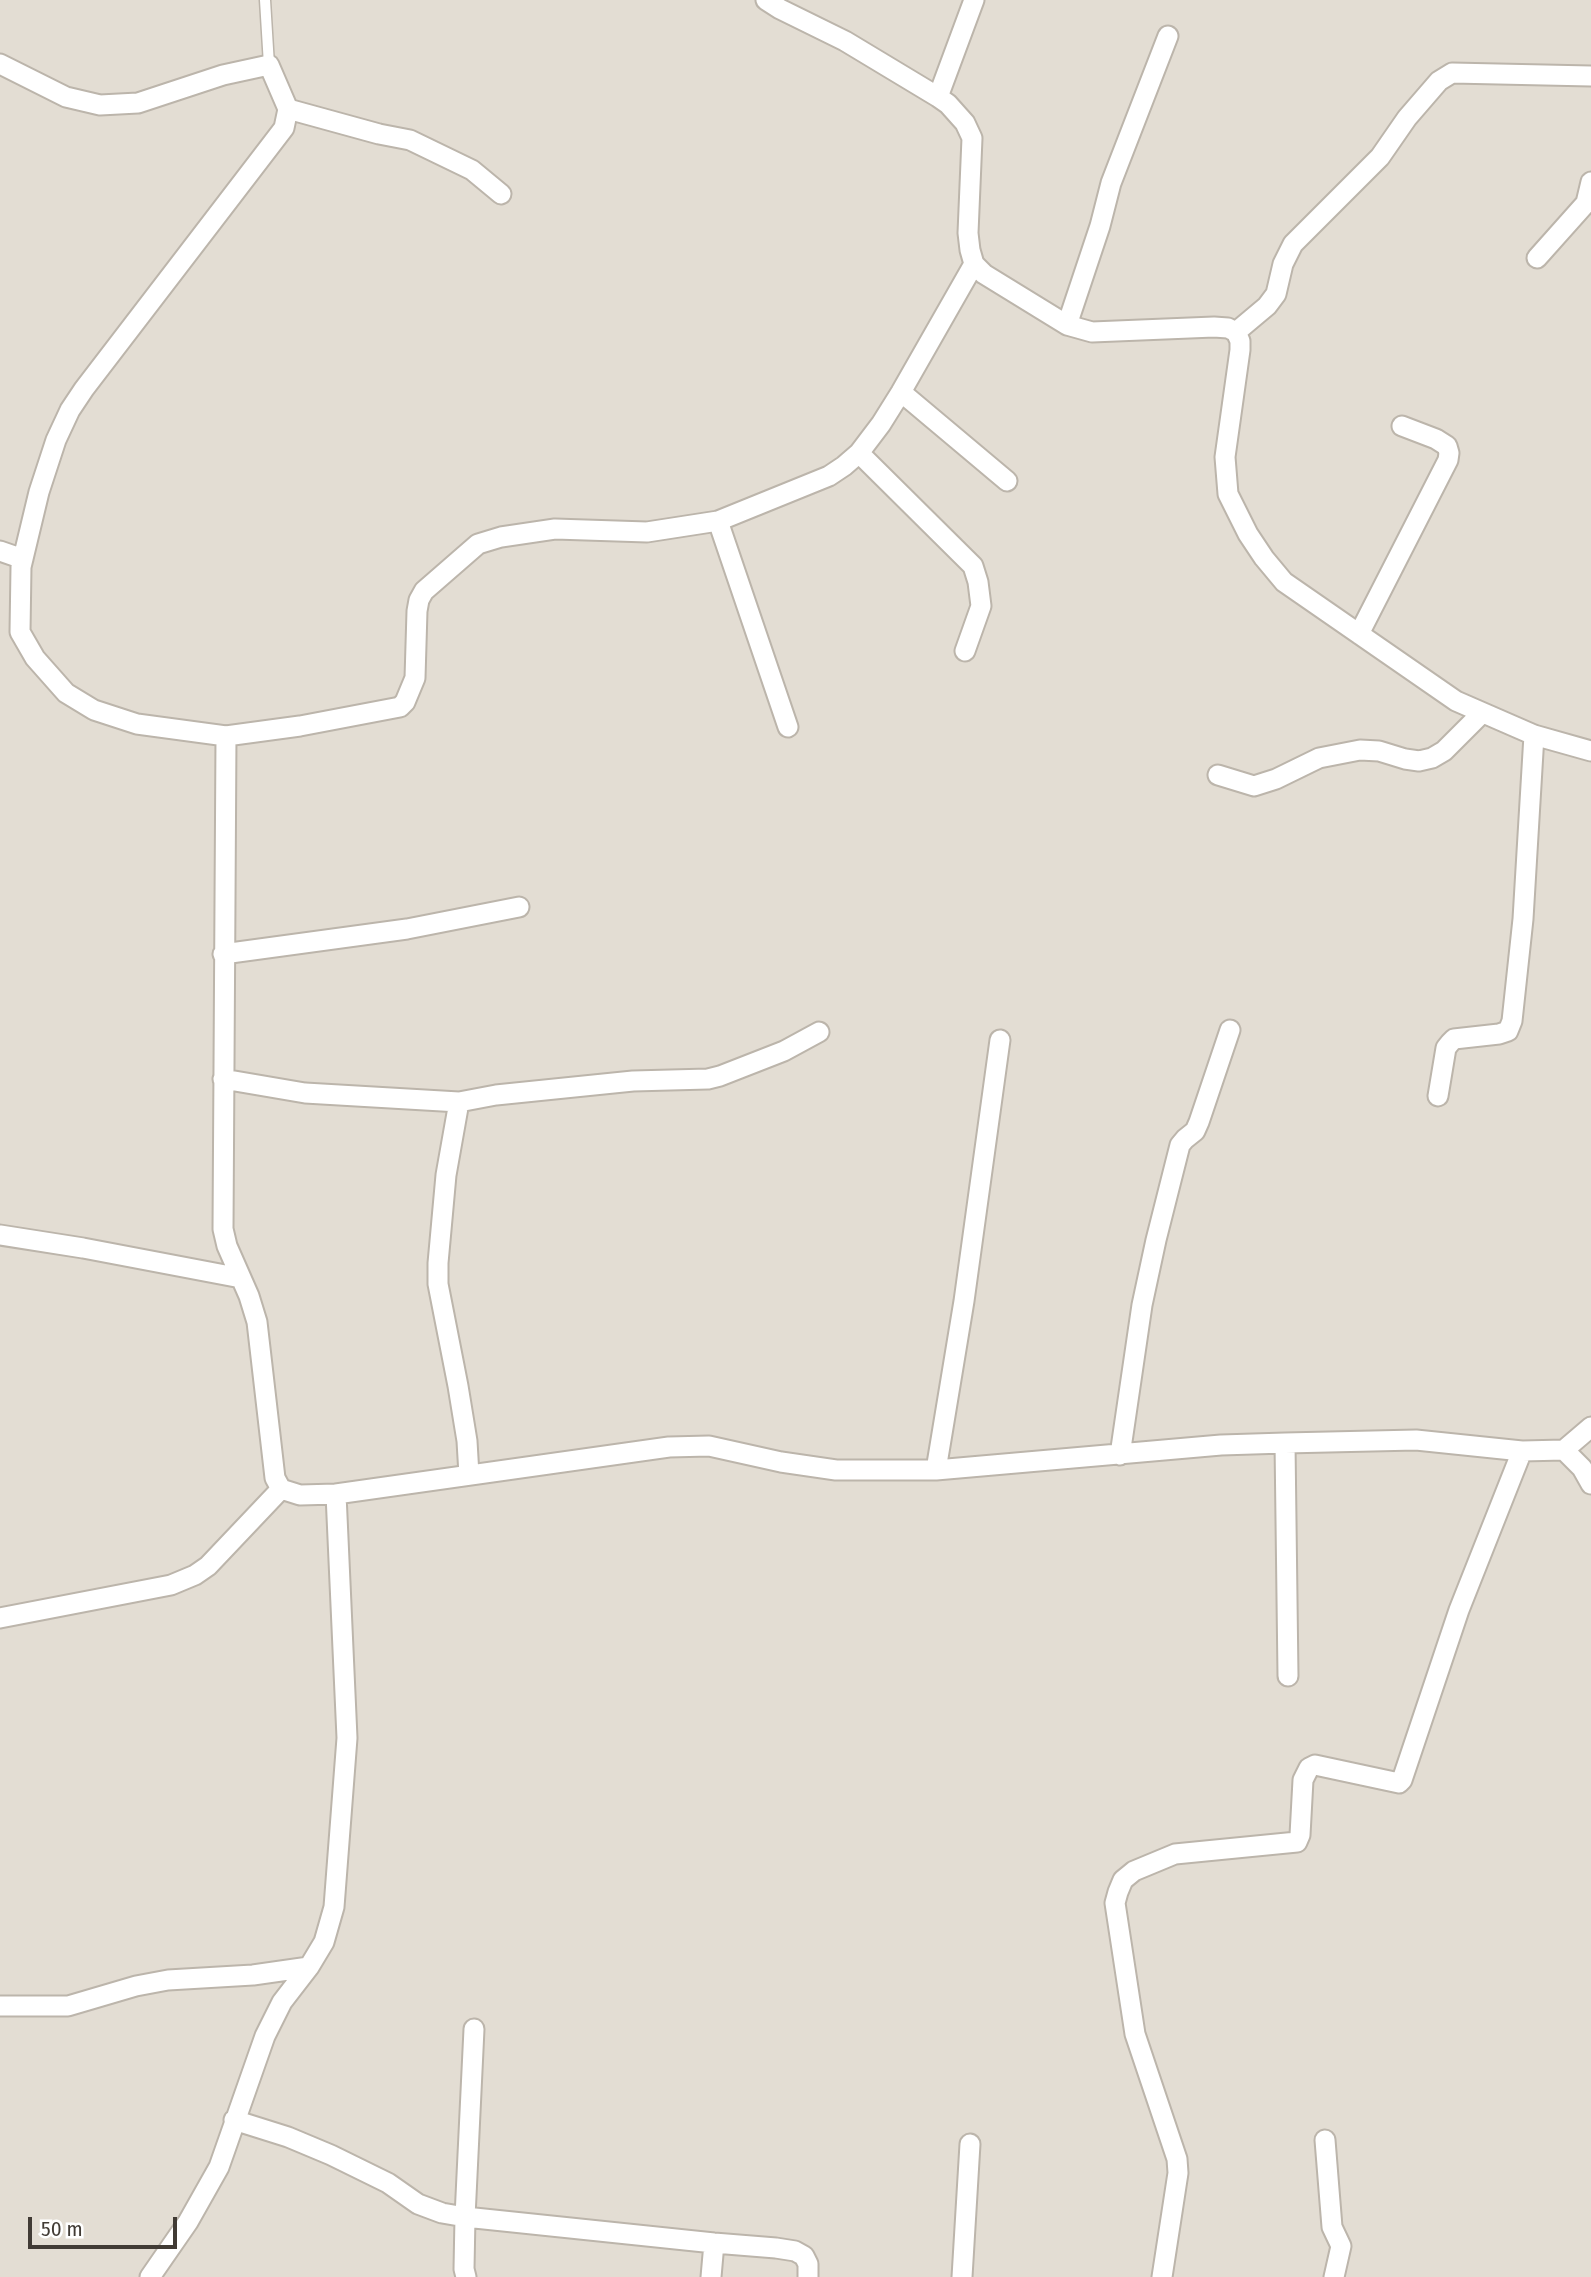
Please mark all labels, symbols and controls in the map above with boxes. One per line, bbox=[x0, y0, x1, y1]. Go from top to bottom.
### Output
scale bar bbox=[32, 2204, 180, 2248]
text: 50 m bbox=[41, 2216, 83, 2242]

